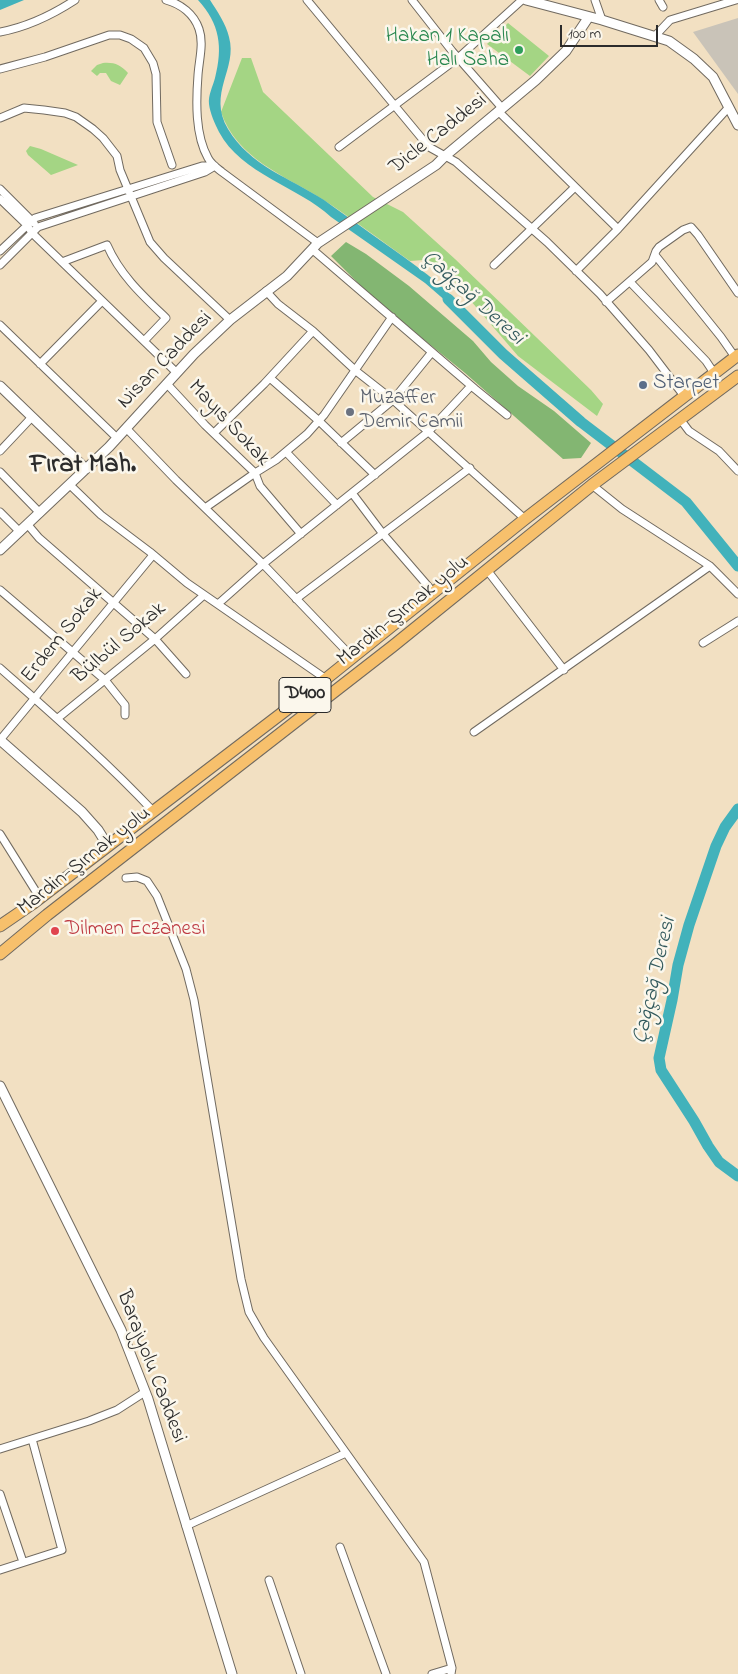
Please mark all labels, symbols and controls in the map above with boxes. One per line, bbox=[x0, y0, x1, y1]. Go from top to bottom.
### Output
scale bar bbox=[563, 15, 660, 47]
text: 100 m bbox=[568, 23, 601, 45]
place label: Hakan 1 Kapalı Halı Saha bbox=[386, 25, 509, 75]
marker: Hakan 1 Kapalı Halı Saha bbox=[513, 44, 525, 56]
street label: Dicle Caddesi bbox=[385, 89, 493, 181]
water label: Çağçağ Deresi bbox=[415, 246, 529, 352]
street label: Nisan Caddesi bbox=[113, 307, 219, 415]
place label: Starpet bbox=[653, 372, 719, 398]
street label: Mayıs Sokak bbox=[182, 376, 274, 472]
marker: Starpet bbox=[637, 379, 649, 391]
place label: Muzaffer Demir Camii bbox=[360, 387, 463, 437]
marker: Muzaffer Demir Camii bbox=[344, 406, 356, 418]
district label: Fırat Mah. bbox=[30, 451, 136, 483]
street label: Mardin-Şırnak yolu bbox=[333, 551, 475, 673]
street label: Erdem Sokak bbox=[17, 583, 109, 689]
street label: Bülbül Sokak bbox=[68, 597, 172, 691]
road number: D400 bbox=[279, 678, 331, 712]
street label: Mardin-Şırnak yolu bbox=[13, 802, 157, 922]
water label: Çağçağ Deresi bbox=[629, 915, 683, 1047]
place label: Dilmen Eczanesi bbox=[65, 918, 205, 944]
marker: Dilmen Eczanesi bbox=[49, 925, 61, 937]
street label: Barajyolu Caddesi bbox=[109, 1287, 191, 1447]

